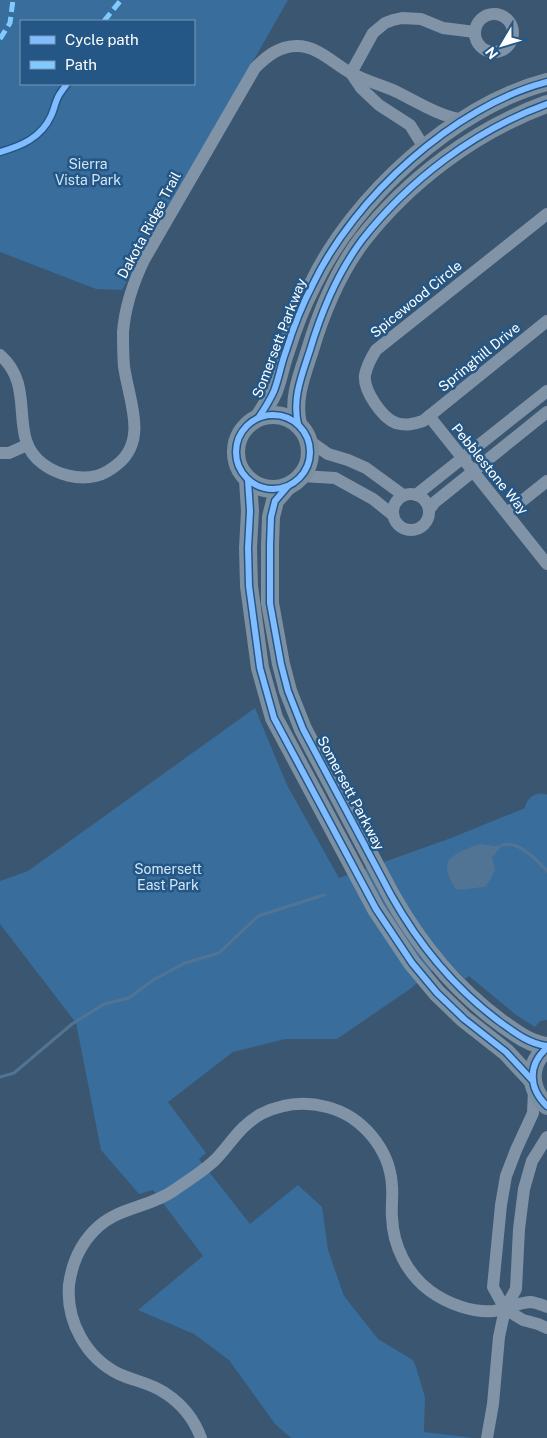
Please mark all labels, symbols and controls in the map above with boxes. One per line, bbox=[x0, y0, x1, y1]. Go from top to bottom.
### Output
legend bbox=[20, 20, 195, 85]
north arrow bbox=[477, 20, 527, 70]
text: Cycle path bbox=[65, 31, 139, 48]
text: N bbox=[482, 44, 501, 62]
text: Path bbox=[65, 56, 97, 73]
park label: Sierra Vista Park bbox=[55, 156, 121, 188]
street label: Dakota Ridge Trail bbox=[114, 169, 184, 281]
street label: Spicewood Circle bbox=[367, 257, 465, 341]
street label: Somersett Parkway bbox=[249, 275, 309, 400]
street label: Springhill Drive bbox=[435, 319, 523, 395]
street label: Pebblestone Way bbox=[449, 420, 532, 518]
street label: Somersett Parkway bbox=[314, 733, 388, 853]
park label: Somersett East Park bbox=[134, 861, 202, 893]

